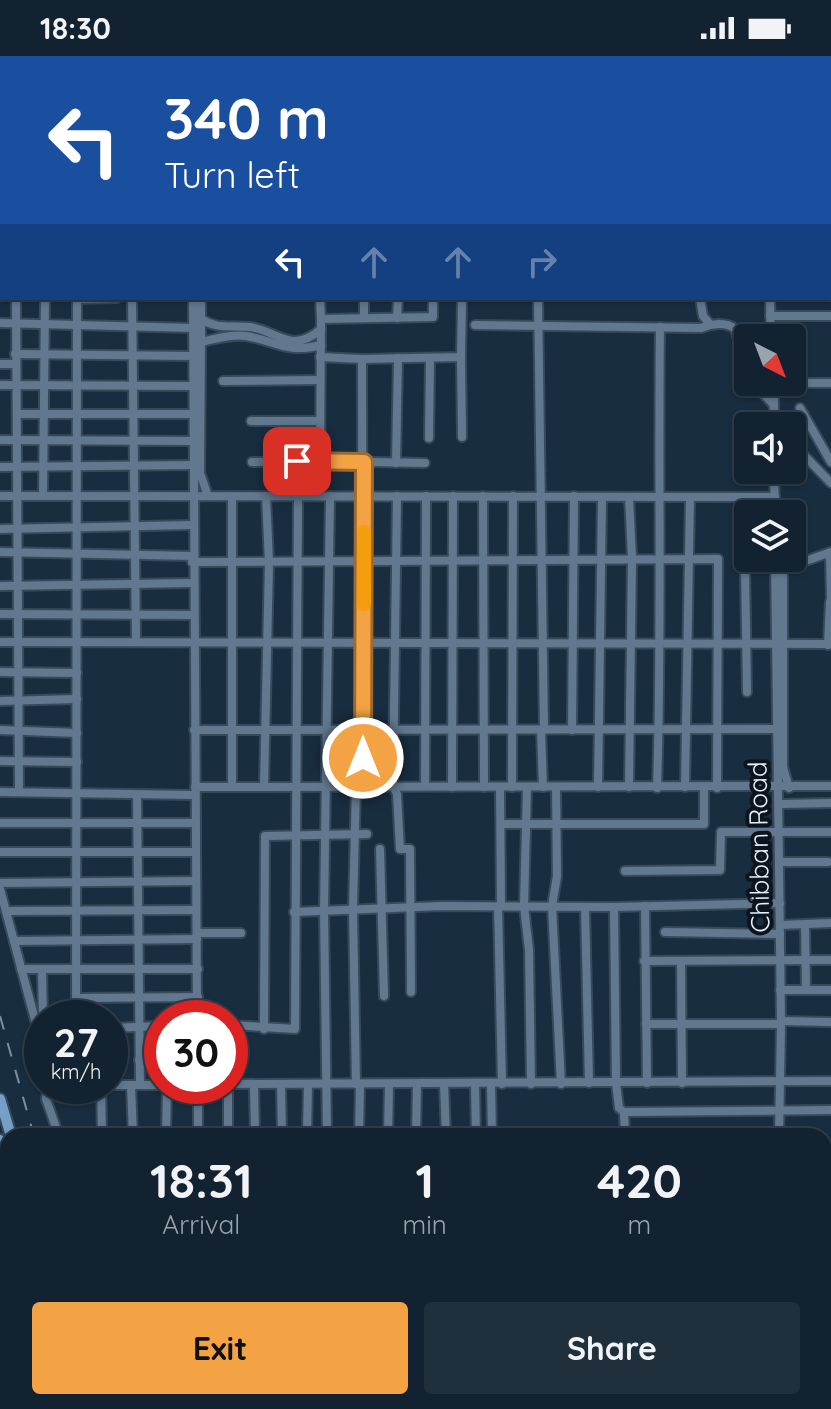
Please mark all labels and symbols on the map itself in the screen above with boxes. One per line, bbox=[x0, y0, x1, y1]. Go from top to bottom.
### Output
north arrow bbox=[734, 324, 806, 396]
pin bbox=[263, 427, 331, 495]
position arrow bbox=[321, 716, 405, 800]
street label: Chibban Road bbox=[741, 761, 776, 933]
speed limit sign: 30 bbox=[144, 1000, 248, 1104]

